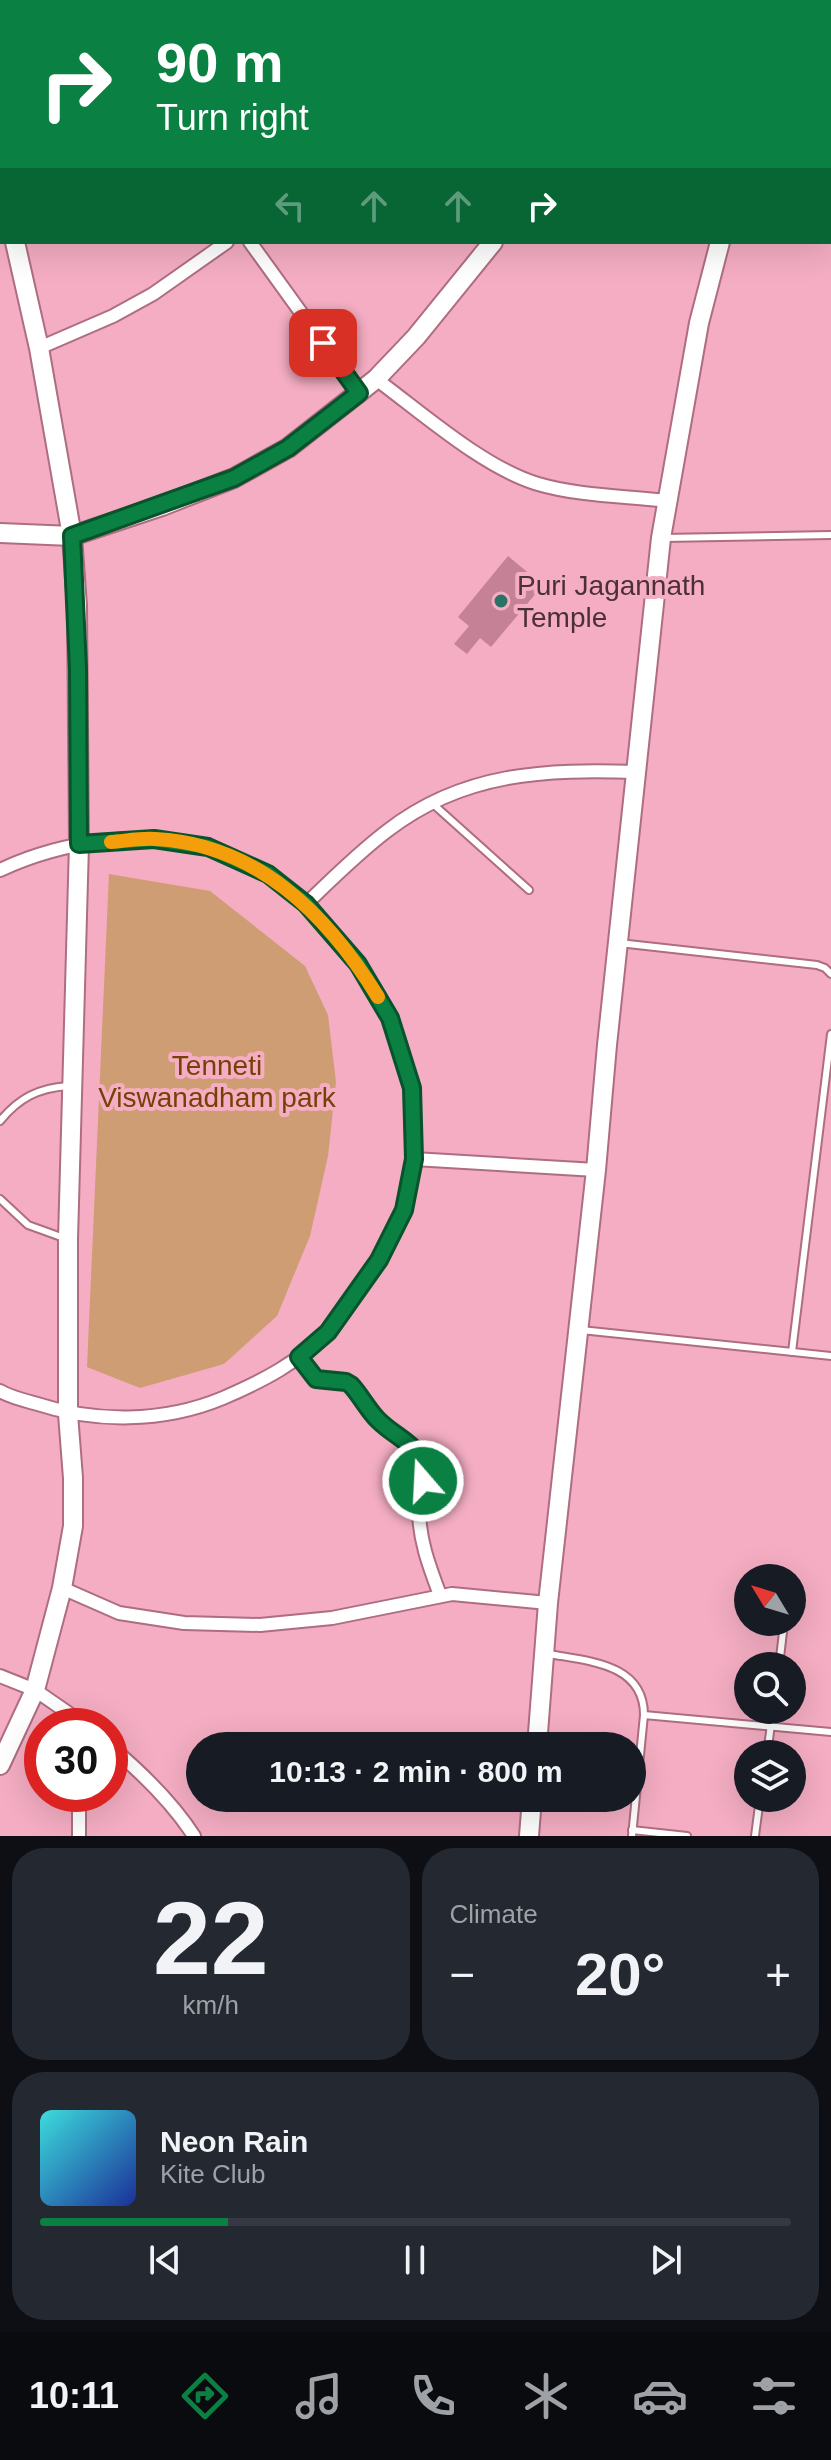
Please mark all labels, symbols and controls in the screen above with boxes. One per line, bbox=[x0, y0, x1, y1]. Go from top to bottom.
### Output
text: 90 m bbox=[156, 31, 284, 94]
icon: right bbox=[24, 32, 128, 136]
text: Turn right bbox=[156, 97, 309, 138]
icon: left bbox=[268, 184, 312, 228]
icon: ahead bbox=[352, 184, 396, 228]
icon: ahead bbox=[436, 184, 480, 228]
icon: right bbox=[520, 184, 564, 228]
pin bbox=[289, 309, 357, 377]
icon: arrive bbox=[301, 321, 345, 365]
place label: Puri Jagannath Temple bbox=[517, 570, 705, 633]
marker: Puri Jagannath Temple bbox=[492, 592, 510, 610]
park label: Tenneti Viswanadham park bbox=[98, 1050, 337, 1113]
position arrow bbox=[381, 1439, 465, 1523]
north arrow bbox=[734, 1564, 806, 1636]
map controls bbox=[734, 1564, 806, 1812]
button: search bbox=[734, 1652, 806, 1724]
speed limit sign: 30 bbox=[24, 1708, 128, 1812]
button: layers bbox=[734, 1740, 806, 1812]
text: 10:13 · 2 min · 800 m bbox=[269, 1755, 563, 1788]
text: 22 bbox=[153, 1880, 269, 1996]
text: Climate bbox=[450, 1899, 538, 1929]
text: 20° bbox=[575, 1941, 666, 2008]
text: − bbox=[450, 1950, 475, 1999]
text: + bbox=[765, 1950, 791, 1999]
text: km/h bbox=[183, 1990, 239, 2020]
text: Neon Rain bbox=[160, 2125, 308, 2158]
text: Kite Club bbox=[160, 2159, 266, 2189]
icon: previous bbox=[143, 2238, 187, 2282]
icon: pause bbox=[393, 2238, 437, 2282]
icon: next bbox=[644, 2238, 688, 2282]
icon: directions bbox=[177, 2368, 233, 2424]
icon: music bbox=[291, 2368, 347, 2424]
icon: phone bbox=[405, 2368, 461, 2424]
icon: climate bbox=[518, 2368, 574, 2424]
icon: car bbox=[632, 2368, 688, 2424]
icon: filters bbox=[746, 2368, 802, 2424]
text: 10:11 bbox=[29, 2375, 119, 2416]

